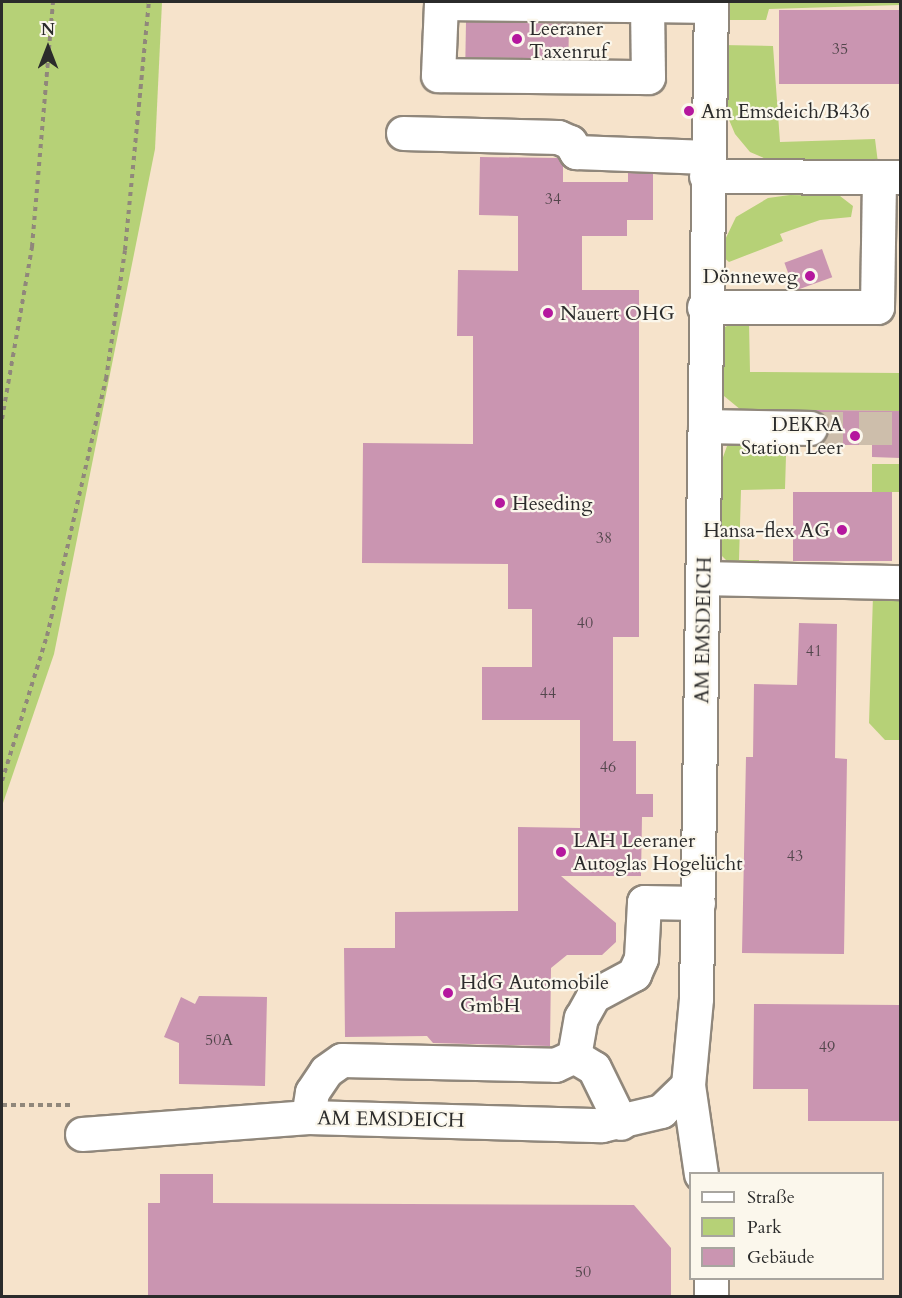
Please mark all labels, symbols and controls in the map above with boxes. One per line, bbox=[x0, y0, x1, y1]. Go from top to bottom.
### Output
place label: Leeraner Taxenruf bbox=[529, 16, 607, 63]
north arrow bbox=[18, 18, 78, 78]
text: N bbox=[41, 19, 55, 41]
marker: Leeraner Taxenruf bbox=[510, 32, 524, 46]
house number: 35 bbox=[832, 39, 848, 59]
place label: Am Emsdeich/B436 bbox=[701, 99, 870, 123]
marker: Am Emsdeich/B436 bbox=[682, 104, 696, 118]
house number: 34 bbox=[545, 189, 561, 209]
place label: Dönneweg bbox=[703, 264, 798, 288]
marker: Dönneweg bbox=[803, 269, 817, 283]
place label: Nauert OHG bbox=[560, 301, 675, 325]
marker: Nauert OHG bbox=[541, 306, 555, 320]
place label: DEKRA Station Leer bbox=[741, 412, 843, 459]
marker: DEKRA Station Leer bbox=[848, 429, 862, 443]
place label: Heseding bbox=[512, 491, 592, 515]
marker: Heseding bbox=[493, 496, 507, 510]
place label: Hansa-flex AG bbox=[703, 518, 830, 542]
marker: Hansa-flex AG bbox=[835, 523, 849, 537]
house number: 38 bbox=[596, 528, 612, 548]
street label: AM EMSDEICH bbox=[690, 556, 716, 704]
house number: 40 bbox=[577, 613, 593, 633]
house number: 41 bbox=[806, 641, 822, 661]
house number: 44 bbox=[540, 683, 556, 703]
house number: 46 bbox=[600, 757, 616, 777]
place label: LAH Leeraner Autoglas Hogelücht bbox=[573, 828, 743, 875]
marker: LAH Leeraner Autoglas Hogelücht bbox=[554, 845, 568, 859]
house number: 43 bbox=[787, 846, 803, 866]
place label: HdG Automobile GmbH bbox=[460, 970, 609, 1017]
marker: HdG Automobile GmbH bbox=[441, 986, 455, 1000]
house number: 50A bbox=[205, 1030, 233, 1050]
house number: 49 bbox=[819, 1037, 835, 1057]
street label: AM EMSDEICH bbox=[317, 1106, 465, 1132]
legend bbox=[689, 1172, 884, 1280]
text: Straße bbox=[747, 1185, 795, 1210]
text: Park bbox=[747, 1215, 782, 1240]
text: Gebäude bbox=[747, 1245, 815, 1270]
house number: 50 bbox=[575, 1262, 591, 1282]

